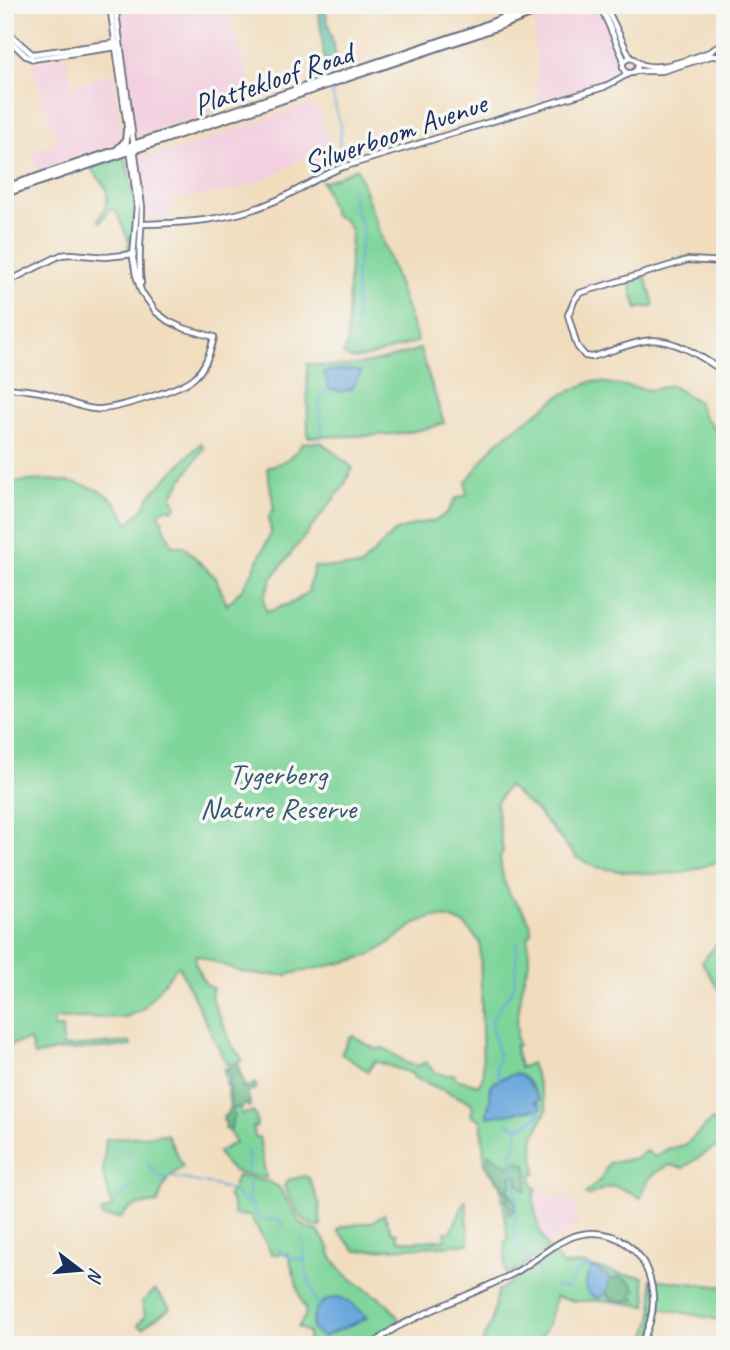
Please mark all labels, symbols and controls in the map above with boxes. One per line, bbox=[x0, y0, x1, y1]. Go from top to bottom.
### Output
street label: Plattekloof Road bbox=[188, 33, 361, 124]
street label: Silwerboom Avenue bbox=[299, 83, 494, 182]
park label: Tygerberg Nature Reserve bbox=[200, 755, 358, 827]
north arrow bbox=[46, 1234, 116, 1304]
text: N bbox=[81, 1265, 109, 1286]

